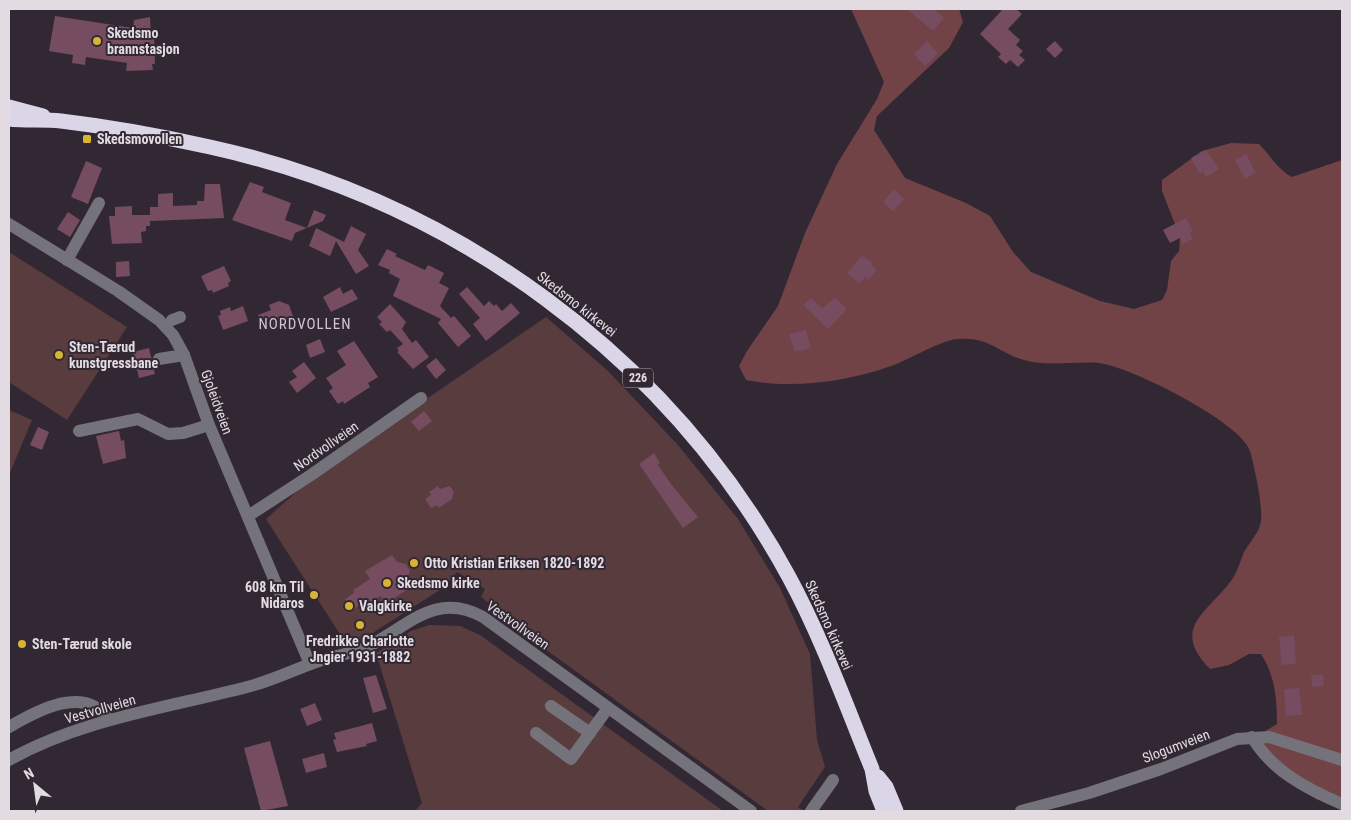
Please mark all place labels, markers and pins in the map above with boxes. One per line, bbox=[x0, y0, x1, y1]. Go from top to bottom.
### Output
place label: Skedsmo brannstasjon bbox=[107, 25, 180, 57]
marker: Skedsmo brannstasjon bbox=[91, 35, 103, 47]
place label: Skedsmovollen bbox=[97, 131, 182, 147]
marker: Skedsmovollen bbox=[81, 133, 93, 145]
place label: Sten-Tærud kunstgressbane bbox=[69, 339, 159, 371]
marker: Sten-Tærud kunstgressbane bbox=[53, 349, 65, 361]
place label: Otto Kristian Eriksen 1820-1892 bbox=[424, 555, 604, 571]
marker: Otto Kristian Eriksen 1820-1892 bbox=[408, 557, 420, 569]
place label: Skedsmo kirke bbox=[397, 575, 480, 591]
marker: Skedsmo kirke bbox=[381, 577, 393, 589]
place label: 608 km Til Nidaros bbox=[245, 579, 304, 611]
marker: 608 km Til Nidaros bbox=[308, 589, 320, 601]
place label: Valgkirke bbox=[359, 598, 412, 614]
marker: Valgkirke bbox=[343, 600, 355, 612]
marker: Fredrikke Charlotte Jngier 1931-1882 bbox=[354, 619, 366, 631]
place label: Fredrikke Charlotte Jngier 1931-1882 bbox=[306, 633, 414, 665]
place label: Sten-Tærud skole bbox=[32, 636, 132, 652]
marker: Sten-Tærud skole bbox=[16, 638, 28, 650]

